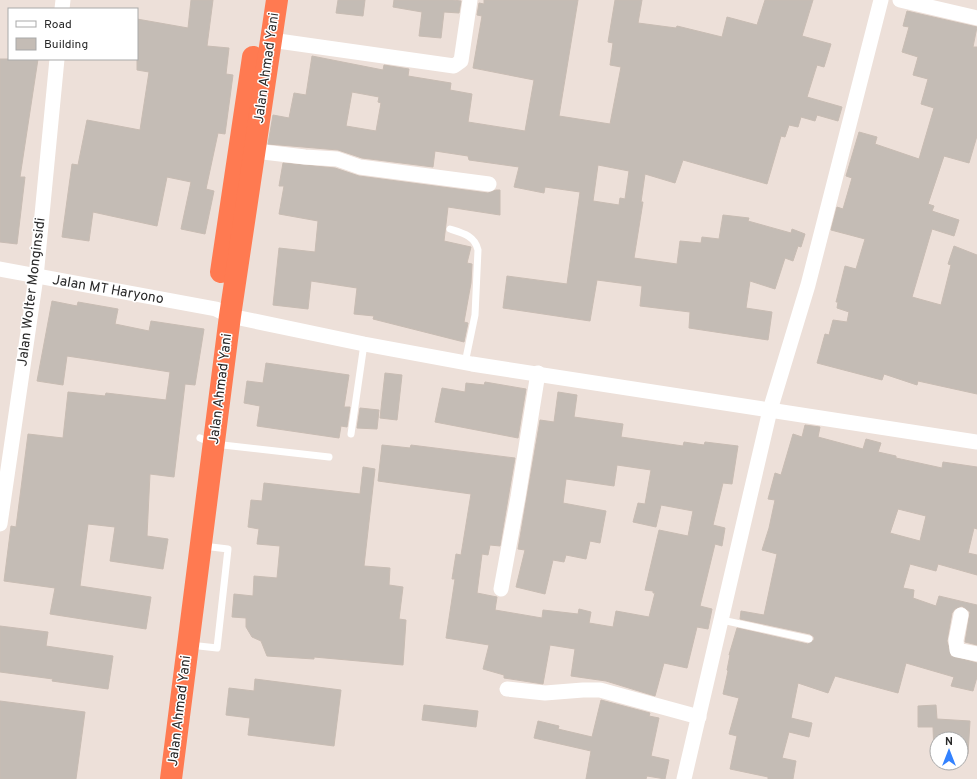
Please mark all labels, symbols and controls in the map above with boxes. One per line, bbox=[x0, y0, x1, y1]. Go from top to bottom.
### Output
legend bbox=[8, 8, 138, 60]
street label: Jalan Ahmad Yani bbox=[251, 12, 283, 124]
text: Road bbox=[44, 17, 72, 33]
text: Building bbox=[44, 37, 88, 53]
street label: Jalan Wolter Monginsidi bbox=[14, 217, 50, 367]
street label: Jalan MT Haryono bbox=[51, 272, 165, 308]
street label: Jalan Ahmad Yani bbox=[206, 333, 236, 445]
street label: Jalan Ahmad Yani bbox=[165, 655, 195, 767]
north arrow bbox=[929, 731, 969, 771]
text: N bbox=[945, 735, 953, 749]

